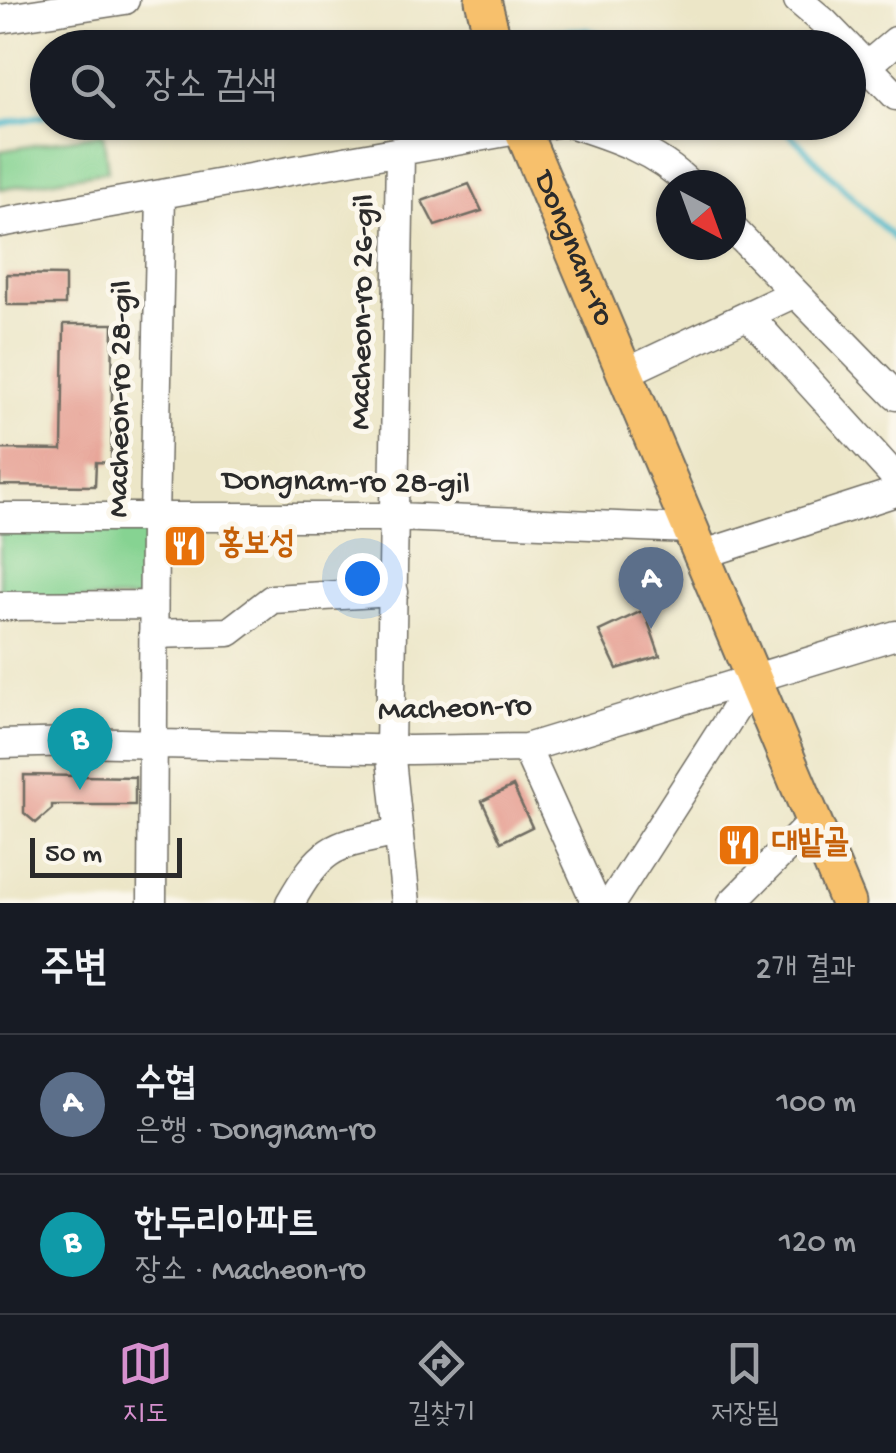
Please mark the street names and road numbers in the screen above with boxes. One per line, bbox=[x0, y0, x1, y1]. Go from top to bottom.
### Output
street label: Dongnam-ro bbox=[522, 164, 622, 332]
street label: Macheon-ro 26-gil bbox=[343, 194, 385, 430]
street label: Macheon-ro 28-gil bbox=[101, 280, 143, 518]
street label: Dongnam-ro 28-gil bbox=[220, 463, 470, 505]
street label: Macheon-ro bbox=[377, 688, 533, 732]

